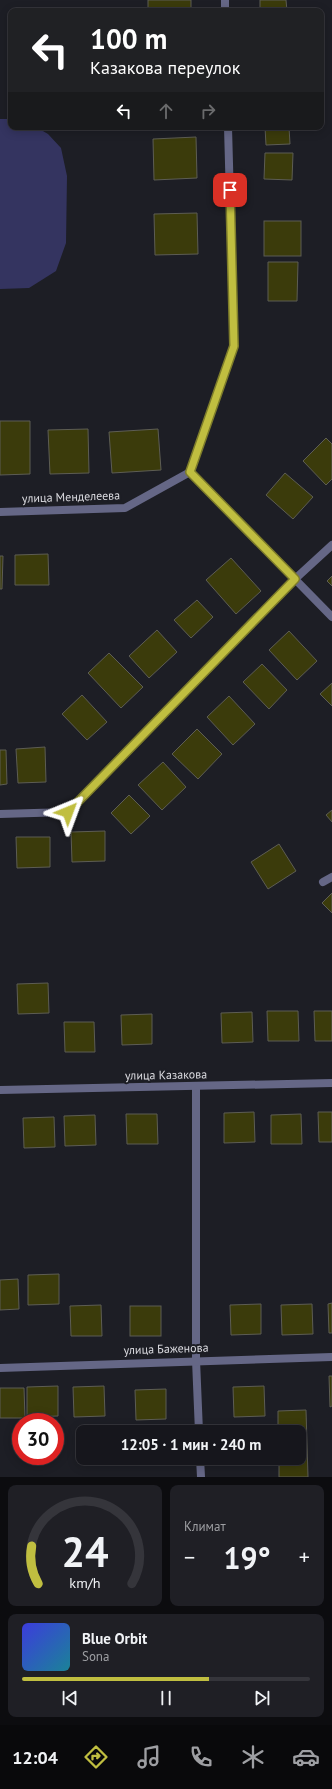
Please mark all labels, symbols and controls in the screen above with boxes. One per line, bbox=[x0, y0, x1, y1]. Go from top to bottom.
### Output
text: 100 m bbox=[90, 20, 167, 57]
icon: left bbox=[24, 24, 76, 76]
text: Казакова переулок bbox=[90, 56, 240, 79]
icon: left bbox=[113, 100, 135, 122]
icon: ahead bbox=[155, 100, 177, 122]
icon: right bbox=[197, 100, 219, 122]
pin bbox=[213, 173, 247, 207]
icon: arrive bbox=[219, 179, 241, 201]
street label: улица Менделеева bbox=[22, 487, 120, 506]
position arrow bbox=[47, 791, 89, 833]
street label: улица Казакова bbox=[125, 1066, 207, 1083]
street label: улица Баженова bbox=[123, 1340, 209, 1357]
speed limit sign: 30 bbox=[12, 1413, 64, 1465]
text: 12:05 · 1 мин · 240 m bbox=[121, 1435, 261, 1454]
text: Климат bbox=[184, 1518, 226, 1535]
text: 24 bbox=[61, 1524, 109, 1577]
text: 19° bbox=[223, 1538, 271, 1577]
text: − bbox=[184, 1543, 195, 1571]
text: + bbox=[299, 1543, 310, 1571]
text: km/h bbox=[69, 1572, 101, 1591]
text: Blue Orbit bbox=[82, 1629, 147, 1648]
text: Sona bbox=[82, 1648, 109, 1665]
icon: previous bbox=[59, 1687, 81, 1709]
icon: pause bbox=[155, 1687, 177, 1709]
icon: next bbox=[251, 1687, 273, 1709]
icon: directions bbox=[82, 1743, 110, 1771]
icon: music bbox=[135, 1743, 163, 1771]
icon: phone bbox=[187, 1743, 215, 1771]
icon: climate bbox=[239, 1743, 267, 1771]
icon: car bbox=[292, 1743, 320, 1771]
text: 12:04 bbox=[12, 1746, 58, 1769]

